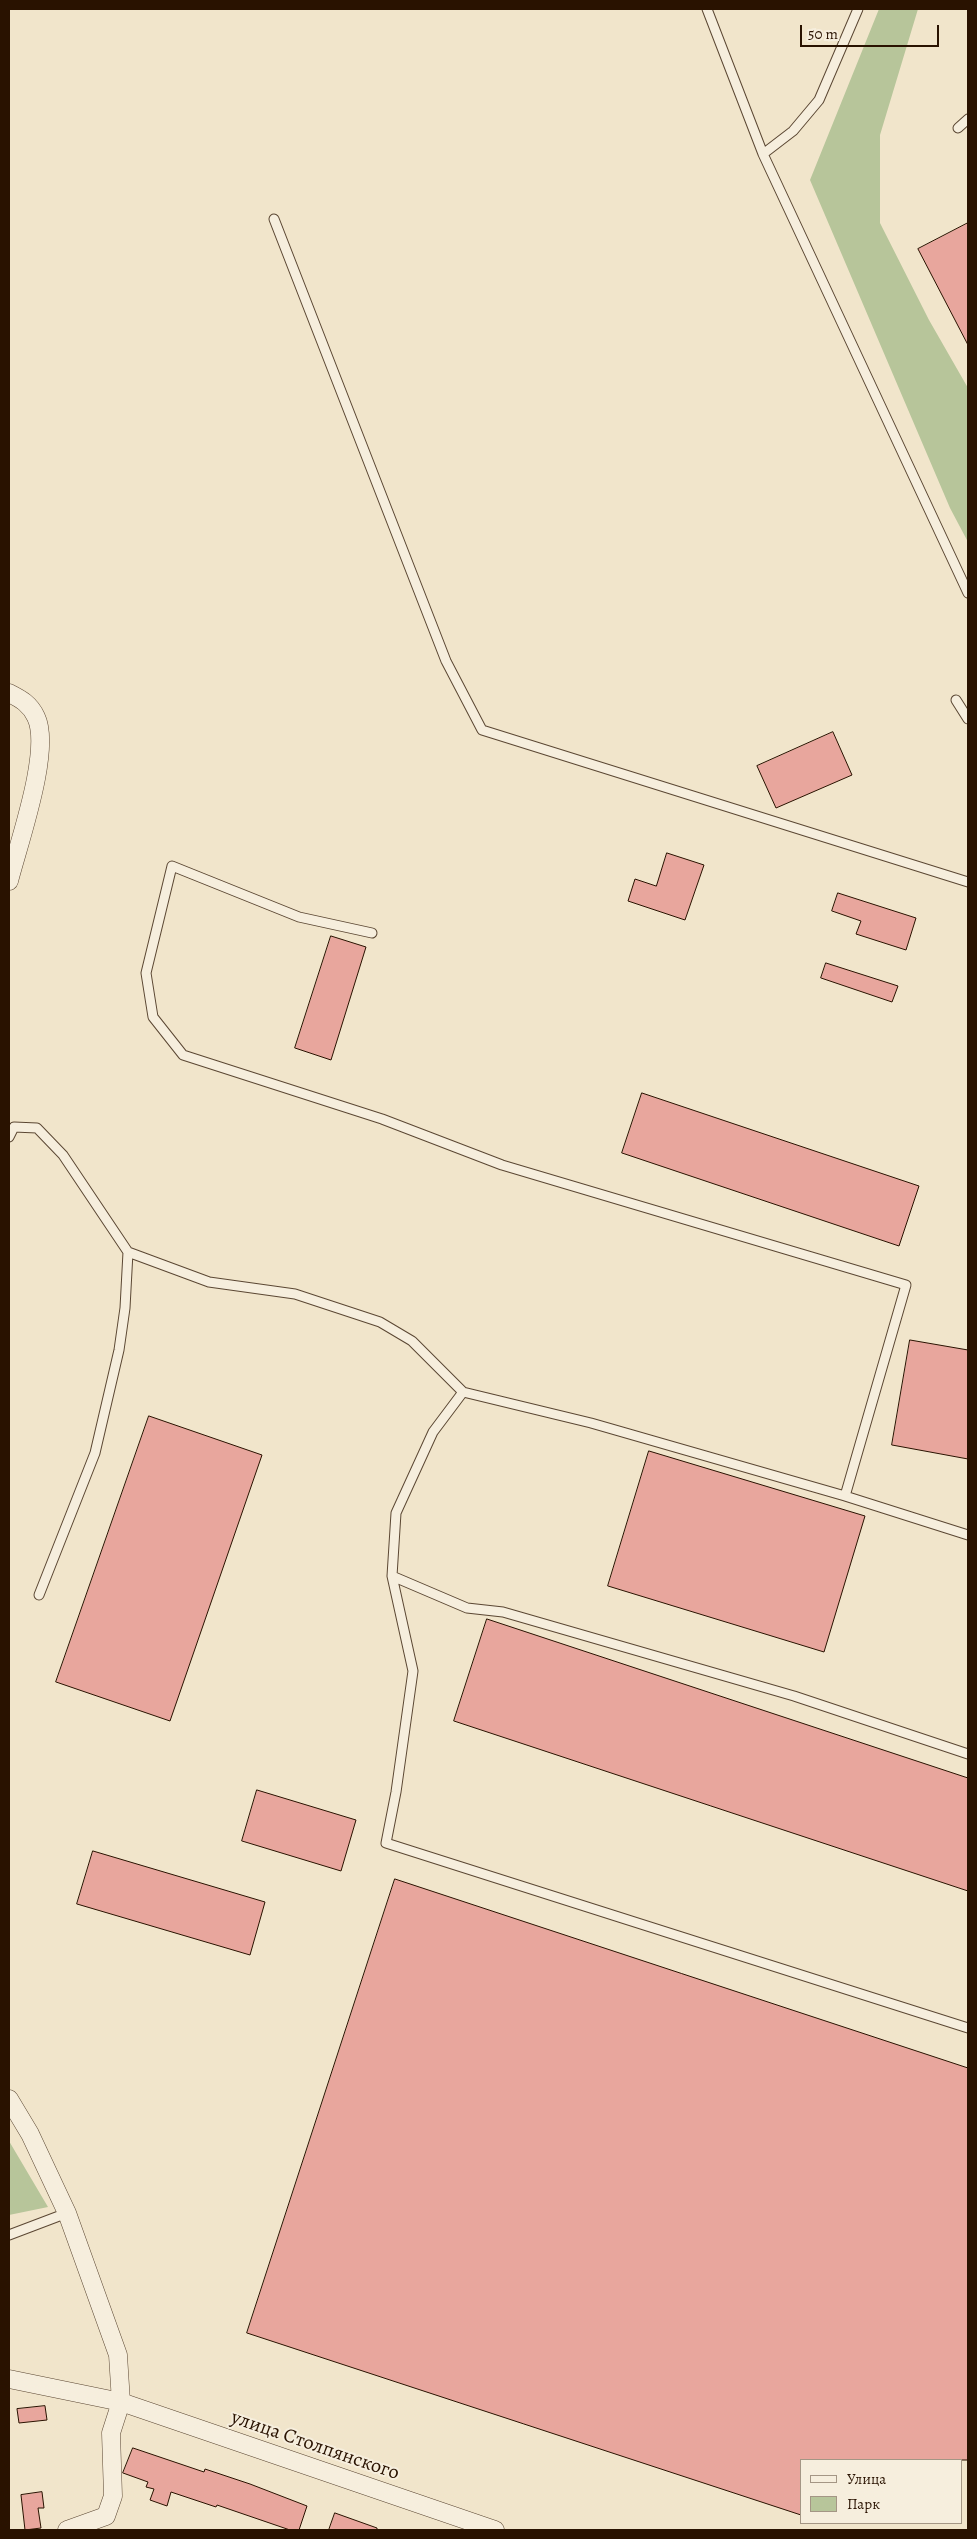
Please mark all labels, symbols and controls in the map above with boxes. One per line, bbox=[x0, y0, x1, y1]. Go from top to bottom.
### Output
scale bar bbox=[802, 15, 941, 47]
text: 50 m bbox=[808, 24, 838, 44]
street label: улица Столпянского bbox=[228, 2406, 402, 2486]
legend bbox=[800, 2459, 962, 2524]
text: Улица bbox=[847, 2469, 886, 2489]
text: Парк bbox=[847, 2494, 880, 2514]

